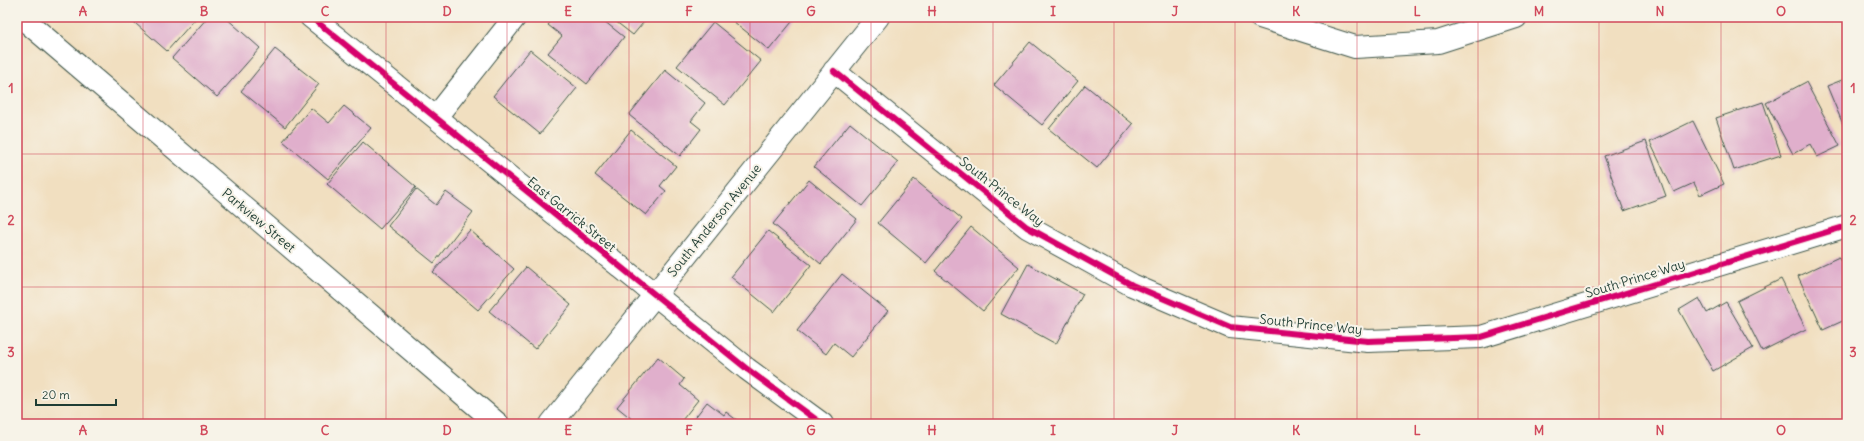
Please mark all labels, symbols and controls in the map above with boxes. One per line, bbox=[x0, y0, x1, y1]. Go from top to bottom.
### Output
text: A bbox=[79, 3, 88, 20]
text: B bbox=[200, 3, 209, 20]
text: C bbox=[321, 3, 330, 20]
text: D bbox=[442, 3, 452, 20]
text: E bbox=[564, 3, 572, 20]
text: F bbox=[685, 3, 693, 20]
text: G bbox=[806, 3, 816, 20]
text: H bbox=[927, 3, 937, 20]
text: I bbox=[1050, 3, 1056, 20]
text: J bbox=[1172, 3, 1179, 20]
text: K bbox=[1292, 3, 1301, 20]
text: L bbox=[1413, 3, 1421, 20]
text: M bbox=[1534, 3, 1544, 20]
text: N bbox=[1656, 3, 1664, 20]
text: O bbox=[1776, 3, 1786, 20]
text: 1 bbox=[8, 80, 14, 97]
text: 1 bbox=[1850, 80, 1856, 97]
street label: South Prince Way bbox=[956, 153, 1048, 230]
street label: South Anderson Avenue bbox=[664, 160, 765, 280]
street label: East Garrick Street bbox=[524, 173, 620, 256]
street label: Parkview Street bbox=[218, 185, 300, 257]
text: 2 bbox=[7, 212, 15, 229]
text: 2 bbox=[1849, 212, 1857, 229]
street label: South Prince Way bbox=[1583, 255, 1687, 302]
street label: South Prince Way bbox=[1259, 311, 1363, 338]
text: 3 bbox=[7, 344, 15, 361]
text: 3 bbox=[1849, 344, 1857, 361]
scale bar bbox=[36, 381, 116, 407]
text: 20 m bbox=[42, 387, 70, 402]
text: A bbox=[79, 422, 88, 439]
text: B bbox=[200, 422, 209, 439]
text: C bbox=[321, 422, 330, 439]
text: D bbox=[442, 422, 452, 439]
text: E bbox=[564, 422, 572, 439]
text: F bbox=[685, 422, 693, 439]
text: G bbox=[806, 422, 816, 439]
text: H bbox=[927, 422, 937, 439]
text: I bbox=[1050, 422, 1056, 439]
text: J bbox=[1172, 422, 1179, 439]
text: K bbox=[1292, 422, 1301, 439]
text: L bbox=[1413, 422, 1421, 439]
text: M bbox=[1534, 422, 1544, 439]
text: N bbox=[1656, 422, 1664, 439]
text: O bbox=[1776, 422, 1786, 439]

